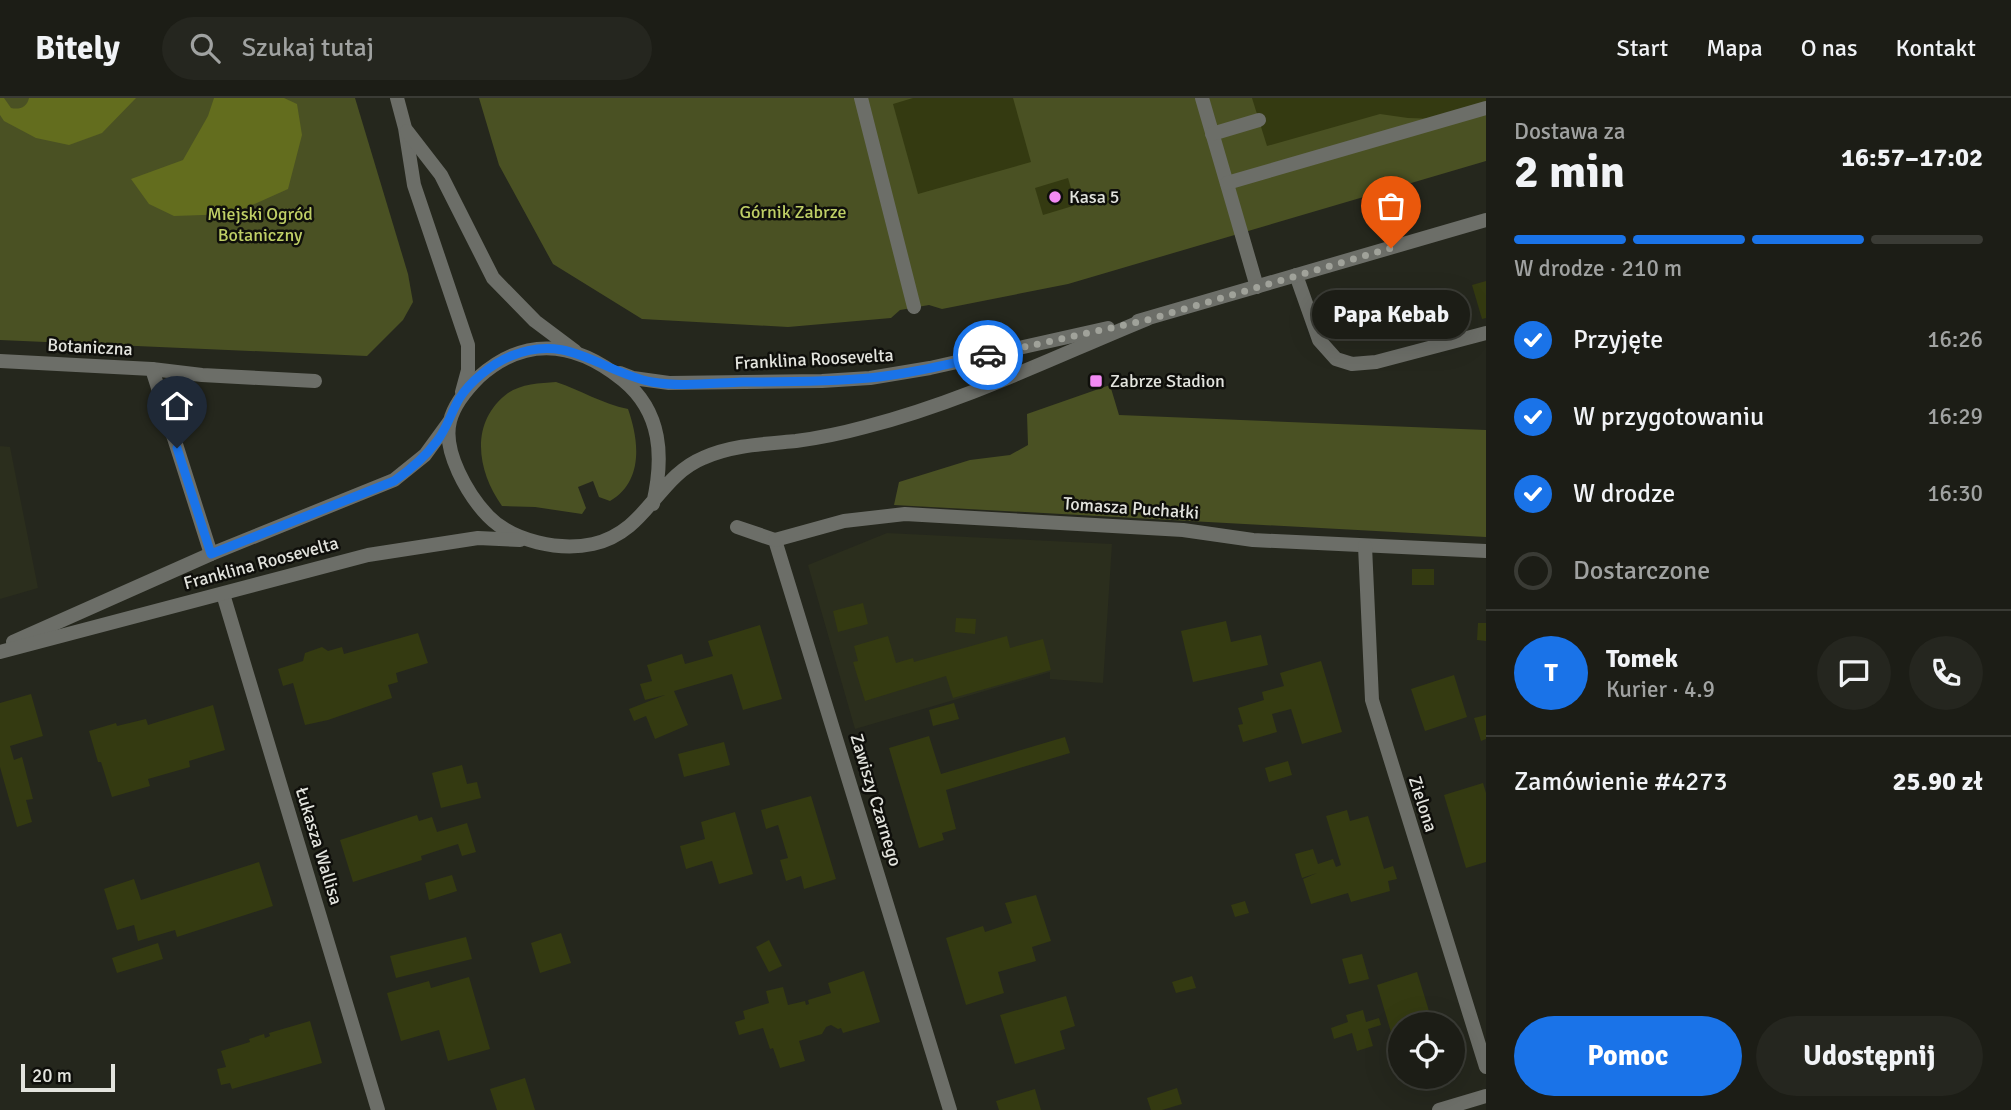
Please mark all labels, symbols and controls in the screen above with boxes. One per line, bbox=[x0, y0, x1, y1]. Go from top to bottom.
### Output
search box bbox=[162, 17, 652, 80]
text: Bitely bbox=[35, 28, 120, 69]
icon: search bbox=[186, 29, 224, 67]
text: Szukaj tutaj bbox=[242, 32, 374, 64]
text: Start bbox=[1617, 33, 1668, 63]
text: Mapa bbox=[1706, 33, 1763, 63]
text: O nas bbox=[1801, 33, 1858, 63]
text: Kontakt bbox=[1896, 33, 1976, 63]
text: Dostawa za bbox=[1514, 117, 1625, 146]
text: 16:57–17:02 bbox=[1841, 142, 1983, 174]
text: 2 min bbox=[1514, 144, 1625, 200]
pin bbox=[1361, 176, 1421, 248]
place label: Kasa 5 bbox=[1069, 186, 1120, 208]
icon: bag bbox=[1372, 187, 1410, 225]
marker: Kasa 5 bbox=[1047, 189, 1063, 205]
park label: Górnik Zabrze bbox=[739, 201, 847, 223]
park label: Miejski Ogród Botaniczny bbox=[207, 203, 313, 246]
text: W drodze · 210 m bbox=[1514, 254, 1682, 283]
callout: Papa Kebab bbox=[1312, 290, 1470, 339]
text: Papa Kebab bbox=[1333, 300, 1449, 329]
courier bbox=[953, 320, 1023, 390]
icon: check bbox=[1514, 321, 1552, 359]
text: Przyjęte bbox=[1573, 324, 1663, 356]
text: 16:26 bbox=[1927, 325, 1983, 354]
street label: Botaniczna bbox=[47, 334, 133, 360]
icon: car bbox=[969, 336, 1007, 374]
street label: Franklina Roosevelta bbox=[734, 344, 894, 374]
place label: Zabrze Stadion bbox=[1110, 370, 1225, 392]
marker: Zabrze Stadion bbox=[1088, 373, 1104, 389]
pin bbox=[147, 376, 207, 448]
icon: home bbox=[158, 387, 196, 425]
icon: check bbox=[1514, 398, 1552, 436]
text: W przygotowaniu bbox=[1573, 401, 1764, 433]
text: 16:29 bbox=[1927, 402, 1983, 431]
icon: check bbox=[1514, 475, 1552, 513]
text: W drodze bbox=[1573, 478, 1675, 510]
text: 16:30 bbox=[1927, 479, 1983, 508]
street label: Tomasza Puchałki bbox=[1062, 492, 1200, 524]
street label: Franklina Roosevelta bbox=[181, 532, 341, 594]
text: Dostarczone bbox=[1573, 555, 1710, 587]
button: chat bbox=[1817, 636, 1891, 710]
button: phone bbox=[1909, 636, 1983, 710]
text: Tomek bbox=[1606, 643, 1678, 675]
text: T bbox=[1544, 657, 1558, 689]
text: Kurier · 4.9 bbox=[1606, 675, 1715, 704]
street label: Zawiszy Czarnego bbox=[845, 731, 907, 869]
text: Zamówienie #4273 bbox=[1514, 766, 1727, 798]
text: 25.90 zł bbox=[1892, 766, 1983, 798]
street label: Zielona bbox=[1404, 773, 1442, 835]
street label: Łukasza Wallisa bbox=[291, 784, 347, 908]
map controls bbox=[1388, 1012, 1465, 1089]
button: locate bbox=[1388, 1012, 1465, 1089]
button: Pomoc bbox=[1514, 1016, 1742, 1096]
button: Udostępnij bbox=[1756, 1016, 1983, 1096]
scale bar bbox=[21, 1061, 116, 1093]
text: 20 m bbox=[32, 1064, 72, 1088]

